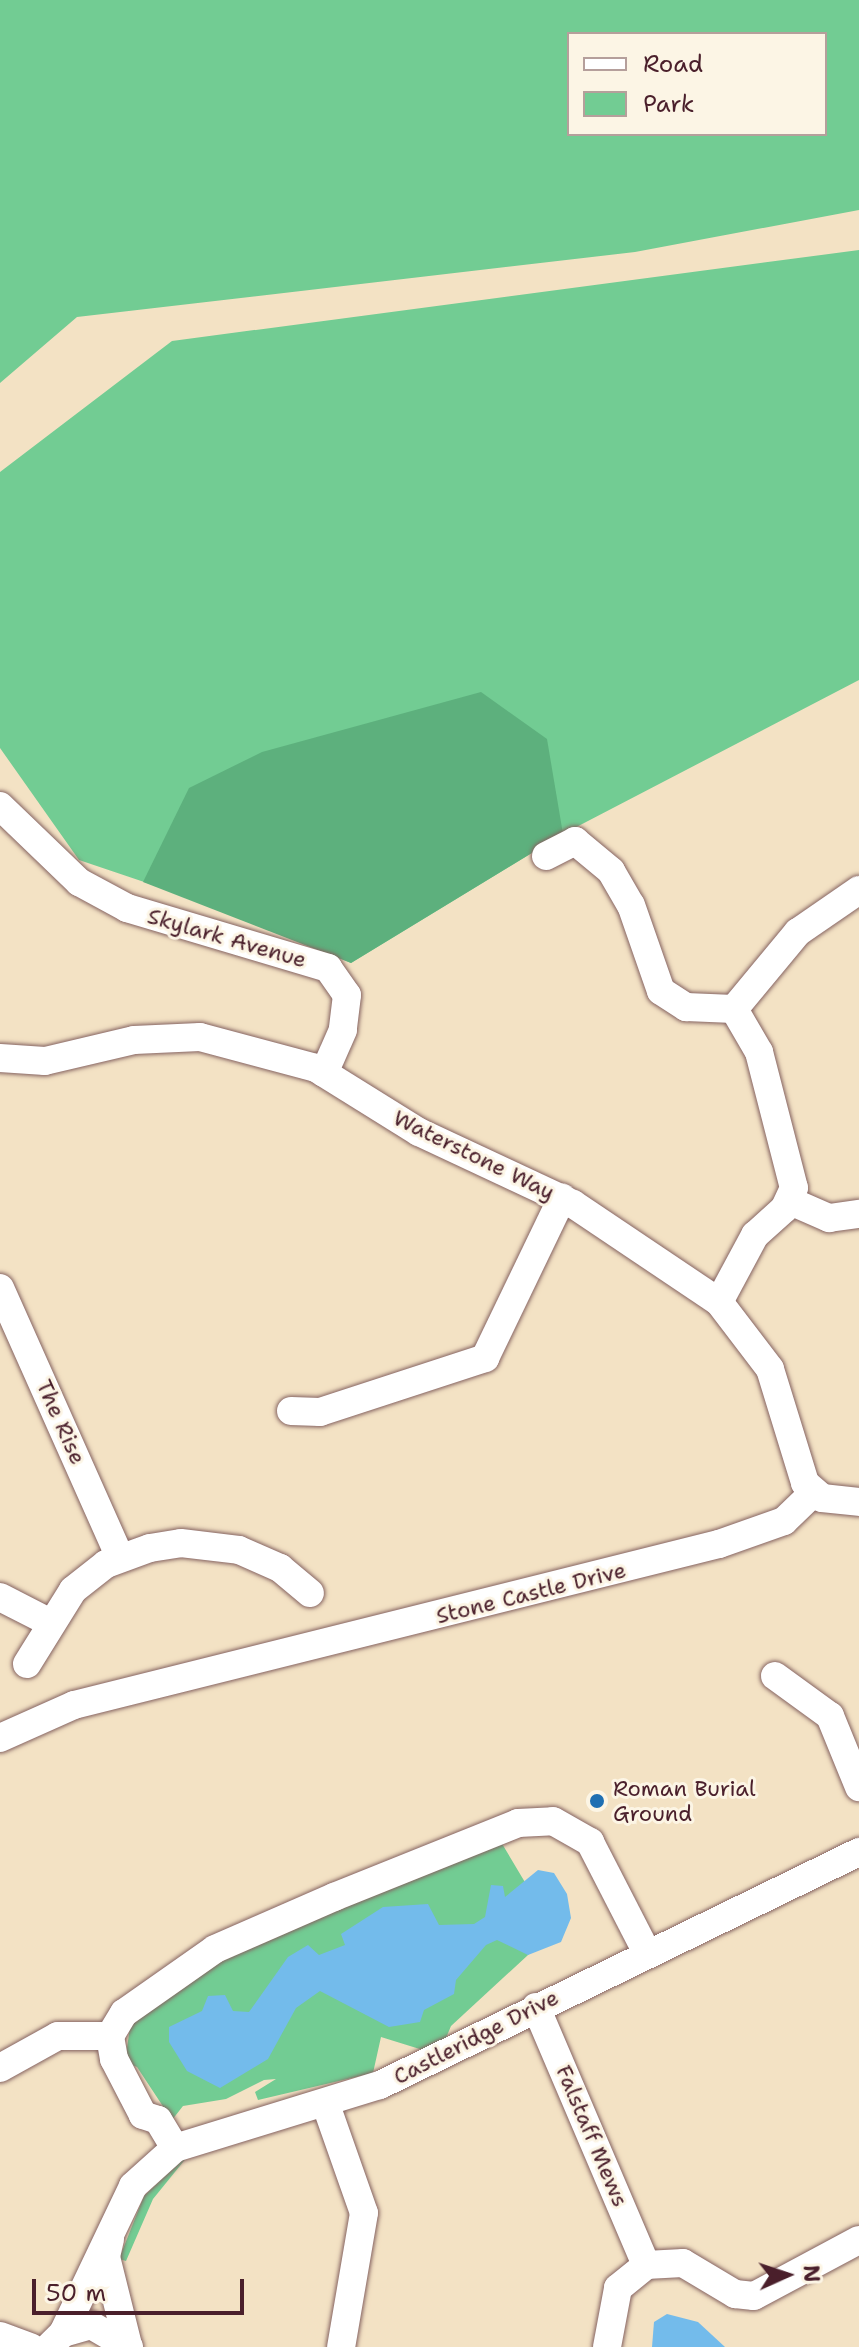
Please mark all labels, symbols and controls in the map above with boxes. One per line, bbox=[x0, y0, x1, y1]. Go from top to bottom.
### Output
legend bbox=[567, 32, 827, 136]
text: Road bbox=[643, 48, 703, 80]
text: Park bbox=[643, 88, 695, 120]
street label: Skylark Avenue bbox=[145, 903, 309, 973]
street label: Waterstone Way bbox=[389, 1104, 559, 1206]
street label: The Rise bbox=[31, 1376, 91, 1468]
street label: Stone Castle Drive bbox=[433, 1557, 629, 1629]
place label: Roman Burial Ground bbox=[613, 1775, 756, 1826]
marker: Roman Burial Ground bbox=[588, 1792, 606, 1810]
street label: Castleridge Drive bbox=[389, 1984, 563, 2090]
street label: Falstaff Mews bbox=[550, 2061, 634, 2211]
north arrow bbox=[747, 2235, 827, 2315]
scale bar bbox=[36, 2263, 248, 2313]
text: N bbox=[797, 2264, 826, 2283]
text: 50 m bbox=[46, 2277, 106, 2309]

